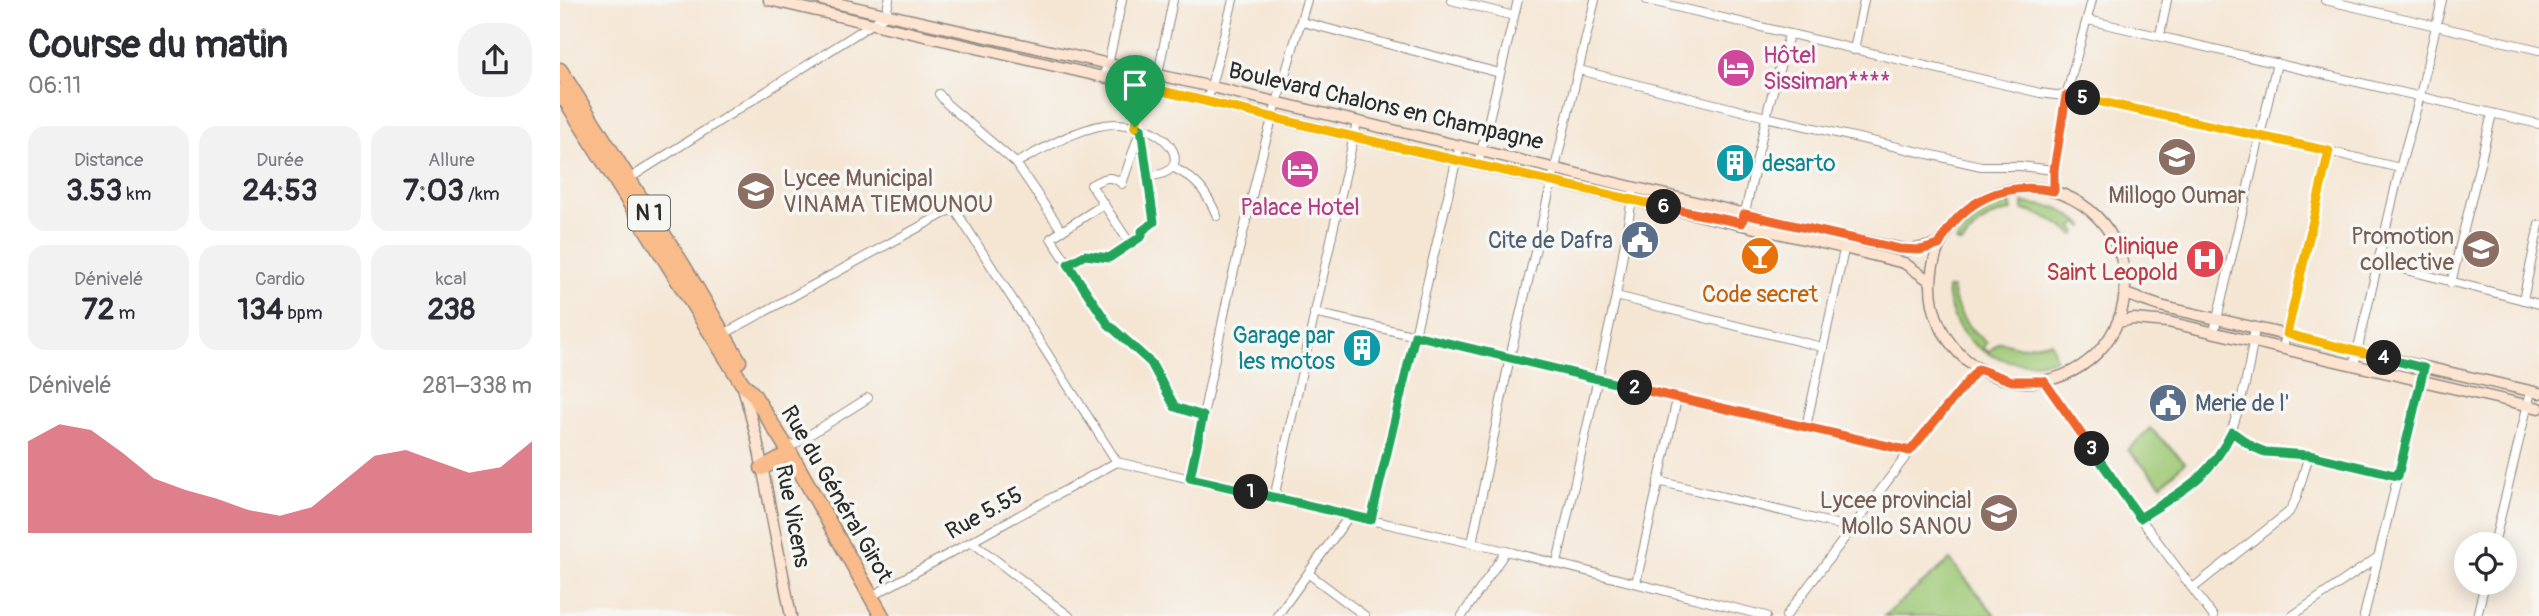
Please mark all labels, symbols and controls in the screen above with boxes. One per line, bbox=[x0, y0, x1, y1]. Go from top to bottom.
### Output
text: Course du matin bbox=[28, 21, 288, 69]
button: share bbox=[458, 23, 532, 97]
place label: Hôtel Sissiman**** bbox=[1763, 41, 1891, 96]
hotel icon: Hôtel Sissiman**** bbox=[1715, 47, 1757, 89]
pin bbox=[1105, 55, 1165, 127]
street label: Boulevard Chalons en Champagne bbox=[1226, 56, 1547, 157]
icon: arrive bbox=[1116, 66, 1154, 104]
text: 06:11 bbox=[28, 71, 81, 100]
pin: 5 bbox=[2066, 80, 2100, 116]
text: 5 bbox=[2077, 85, 2088, 109]
school or university icon: Millogo Oumar bbox=[2156, 136, 2198, 178]
building icon: desarto bbox=[1714, 142, 1756, 184]
text: Distance bbox=[74, 148, 143, 172]
text: Durée bbox=[256, 148, 304, 172]
text: Allure bbox=[428, 148, 475, 172]
hotel icon: Palace Hotel bbox=[1279, 148, 1321, 190]
place label: desarto bbox=[1762, 149, 1836, 178]
place label: Lycee Municipal VINAMA TIEMOUNOU bbox=[783, 164, 993, 219]
school or university icon: Lycee Municipal VINAMA TIEMOUNOU bbox=[735, 170, 777, 212]
text: 3.53 bbox=[66, 172, 122, 209]
text: 24:53 bbox=[242, 172, 318, 209]
text: 7:03 bbox=[403, 172, 464, 209]
place label: Millogo Oumar bbox=[2108, 181, 2246, 210]
text: km bbox=[122, 182, 151, 206]
text: /km bbox=[464, 182, 500, 206]
pin: 6 bbox=[1646, 190, 1682, 224]
place label: Palace Hotel bbox=[1240, 193, 1360, 222]
text: 6 bbox=[1658, 194, 1669, 218]
road number: N 1 bbox=[628, 196, 670, 230]
public building icon: Cite de Dafra bbox=[1619, 219, 1661, 261]
place label: Promotion collective bbox=[2351, 222, 2455, 277]
place label: Cite de Dafra bbox=[1488, 226, 1613, 255]
school or university icon: Promotion collective bbox=[2460, 228, 2502, 270]
place label: Clinique Saint Leopold bbox=[2046, 232, 2179, 287]
bar icon: Code secret bbox=[1739, 235, 1781, 277]
hospital icon: Clinique Saint Leopold bbox=[2184, 238, 2226, 280]
text: Dénivelé bbox=[74, 267, 143, 291]
text: Cardio bbox=[255, 267, 305, 291]
text: kcal bbox=[436, 267, 467, 291]
place label: Code secret bbox=[1702, 280, 1819, 309]
text: 72 bbox=[82, 291, 114, 328]
text: 134 bbox=[237, 291, 283, 328]
text: 238 bbox=[427, 291, 475, 328]
text: m bbox=[114, 301, 135, 325]
text: bpm bbox=[283, 301, 323, 325]
place label: Garage par les motos bbox=[1232, 321, 1335, 376]
building icon: Garage par les motos bbox=[1341, 327, 1383, 369]
pin: 4 bbox=[2366, 340, 2402, 376]
text: 4 bbox=[2378, 345, 2389, 369]
pin: 2 bbox=[1618, 370, 1652, 406]
text: Dénivelé bbox=[28, 371, 112, 400]
text: 281–338 m bbox=[422, 371, 532, 400]
text: 2 bbox=[1629, 375, 1640, 399]
public building icon: Merie de l' bbox=[2147, 382, 2189, 424]
place label: Merie de l' bbox=[2195, 389, 2289, 418]
street label: Rue du Général Girot bbox=[774, 400, 900, 588]
pin: 3 bbox=[2074, 432, 2110, 466]
text: 3 bbox=[2086, 436, 2097, 460]
street label: Rue Vicens bbox=[769, 462, 817, 570]
pin: 1 bbox=[1234, 475, 1268, 510]
text: 1 bbox=[1247, 479, 1254, 503]
street label: Rue 5.55 bbox=[940, 480, 1028, 546]
place label: Lycee provincial Mollo SANOU bbox=[1820, 486, 1972, 541]
school or university icon: Lycee provincial Mollo SANOU bbox=[1978, 492, 2020, 534]
map controls bbox=[2454, 532, 2517, 595]
button: locate bbox=[2454, 532, 2517, 595]

